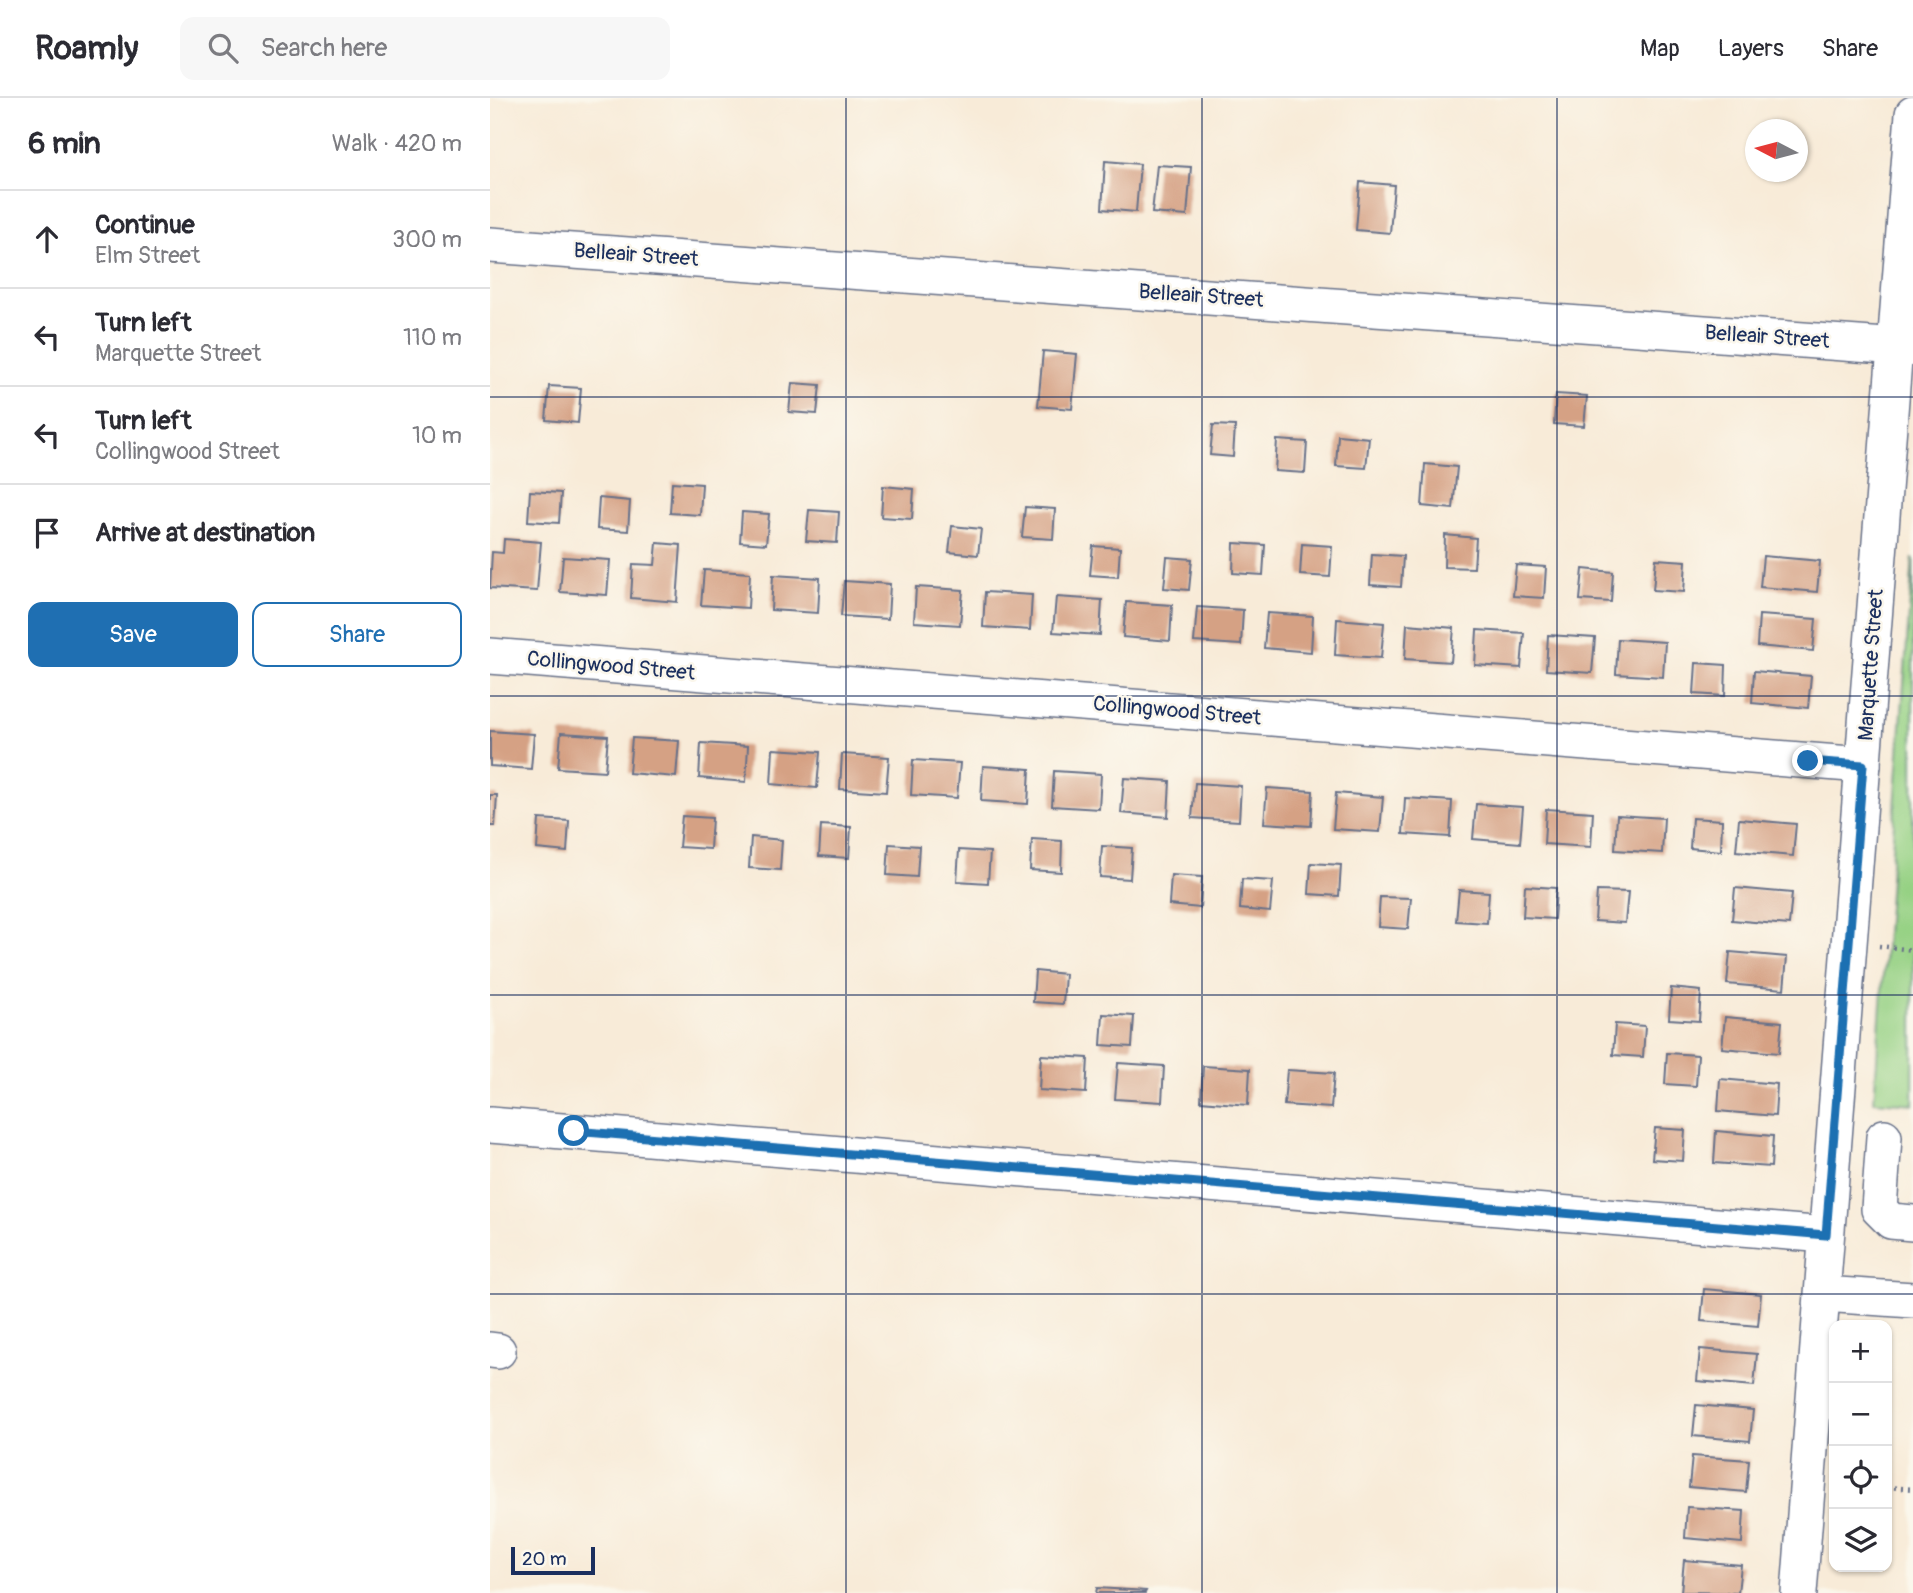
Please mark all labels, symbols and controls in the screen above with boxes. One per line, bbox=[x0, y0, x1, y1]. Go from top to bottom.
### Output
search box bbox=[180, 17, 670, 80]
text: Roamly bbox=[35, 28, 138, 69]
icon: search bbox=[204, 29, 242, 67]
text: Search here bbox=[260, 32, 387, 64]
text: Map bbox=[1640, 34, 1680, 63]
text: Layers bbox=[1718, 34, 1784, 63]
text: Share bbox=[1822, 34, 1878, 63]
north arrow bbox=[1745, 119, 1808, 182]
text: 6 min bbox=[28, 125, 101, 162]
text: Walk · 420 m bbox=[332, 129, 462, 158]
text: Continue bbox=[95, 209, 195, 241]
icon: ahead bbox=[28, 220, 66, 258]
text: 300 m bbox=[392, 225, 462, 254]
street label: Belleair Street bbox=[573, 237, 700, 273]
text: Elm Street bbox=[95, 241, 200, 270]
street label: Belleair Street bbox=[1138, 278, 1265, 314]
text: Turn left bbox=[95, 307, 191, 339]
icon: left bbox=[28, 318, 66, 356]
street label: Belleair Street bbox=[1704, 319, 1831, 355]
text: 110 m bbox=[403, 323, 462, 352]
text: Marquette Street bbox=[95, 339, 261, 368]
text: Turn left bbox=[95, 405, 191, 437]
icon: left bbox=[28, 416, 66, 454]
text: 10 m bbox=[412, 421, 462, 450]
text: Collingwood Street bbox=[95, 437, 280, 466]
icon: arrive bbox=[28, 514, 66, 552]
text: Arrive at destination bbox=[95, 517, 315, 549]
street label: Marquette Street bbox=[1852, 588, 1890, 742]
button: Save bbox=[28, 602, 238, 667]
button: Share bbox=[252, 602, 462, 667]
street label: Collingwood Street bbox=[526, 645, 697, 687]
street label: Collingwood Street bbox=[1092, 690, 1263, 732]
route end bbox=[1792, 745, 1823, 776]
route start bbox=[558, 1115, 589, 1146]
map controls bbox=[1829, 1320, 1892, 1572]
button: + bbox=[1829, 1320, 1892, 1383]
button: − bbox=[1829, 1383, 1892, 1446]
button: locate bbox=[1829, 1446, 1892, 1509]
button: layers bbox=[1829, 1509, 1892, 1572]
scale bar bbox=[511, 1544, 595, 1576]
text: 20 m bbox=[522, 1547, 567, 1571]

